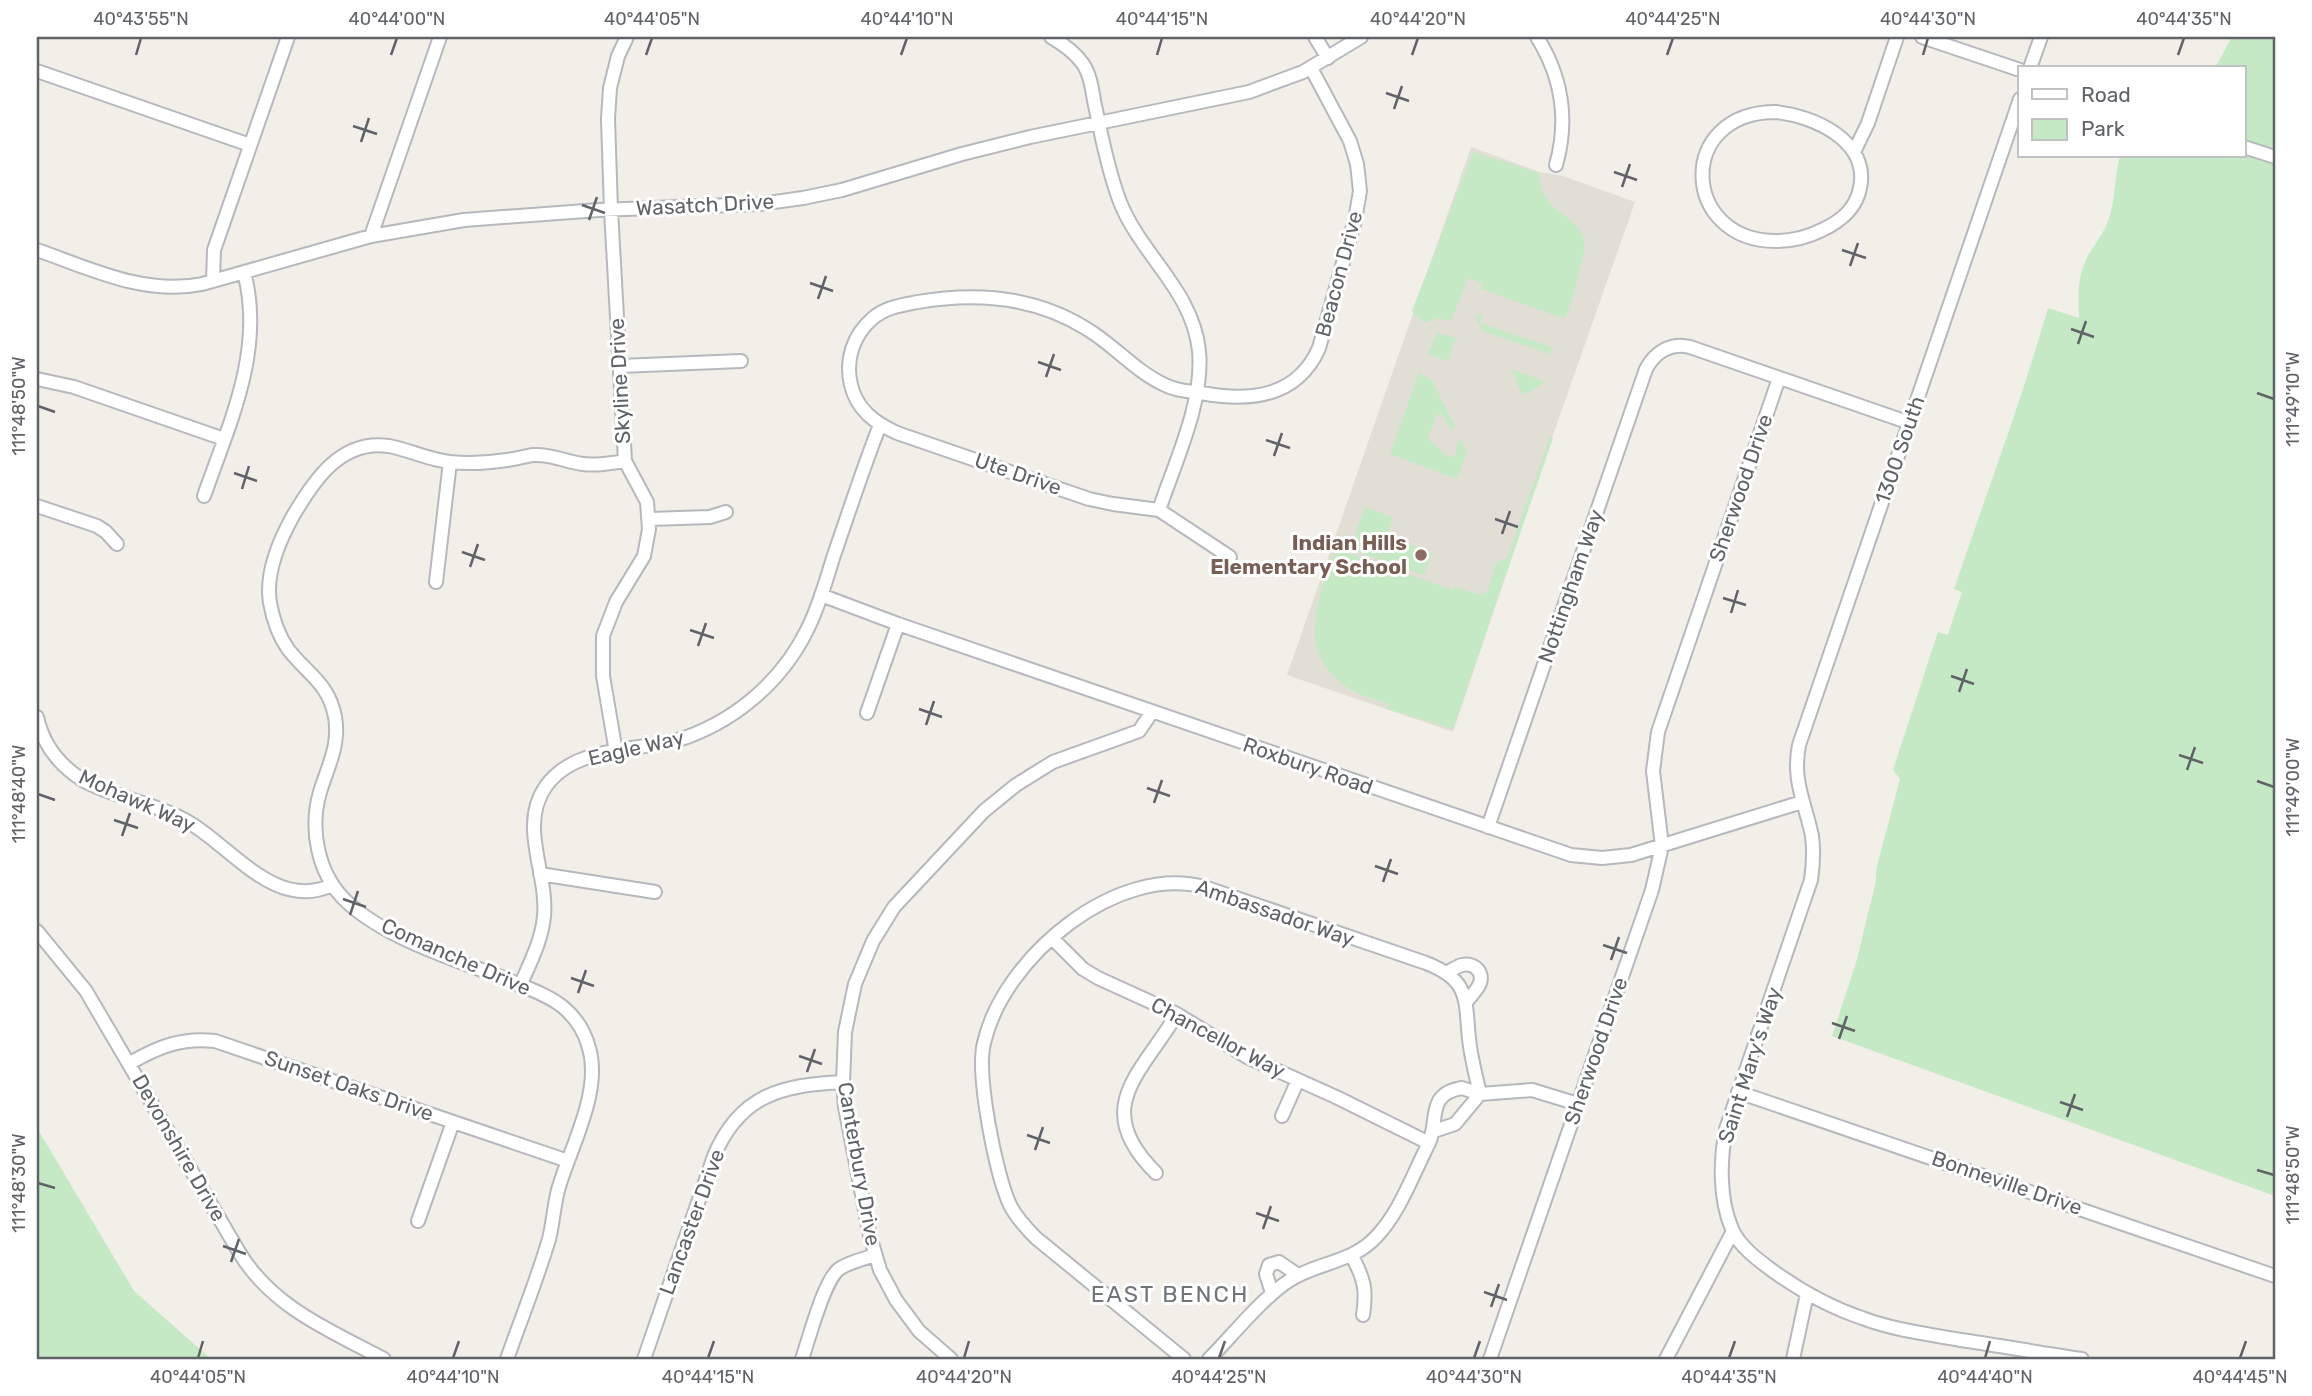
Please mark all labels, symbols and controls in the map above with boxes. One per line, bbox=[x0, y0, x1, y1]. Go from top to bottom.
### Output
text: 40°43'55"N bbox=[93, 8, 189, 30]
text: 40°44'00"N bbox=[349, 8, 445, 30]
text: 40°44'05"N bbox=[604, 8, 700, 30]
text: 40°44'10"N bbox=[860, 8, 954, 30]
text: 40°44'15"N bbox=[1116, 8, 1208, 30]
text: 40°44'20"N bbox=[1370, 8, 1466, 30]
text: 40°44'25"N bbox=[1625, 8, 1721, 30]
text: 40°44'30"N bbox=[1880, 8, 1976, 30]
text: 40°44'35"N bbox=[2136, 8, 2232, 30]
legend bbox=[2018, 66, 2246, 158]
text: Road bbox=[2081, 82, 2131, 107]
text: Park bbox=[2081, 116, 2125, 141]
street label: Wasatch Drive bbox=[635, 188, 775, 221]
street label: Beacon Drive bbox=[1310, 208, 1367, 340]
street label: Skyline Drive bbox=[604, 318, 635, 445]
text: 111°49'10"W bbox=[2282, 351, 2304, 447]
text: 111°48'50"W bbox=[8, 356, 30, 456]
street label: 1300 South bbox=[1869, 393, 1930, 507]
street label: Sherwood Drive bbox=[1704, 411, 1777, 565]
street label: Ute Drive bbox=[971, 447, 1065, 500]
street label: Nottingham Way bbox=[1533, 506, 1609, 666]
place label: Indian Hills Elementary School bbox=[1210, 530, 1407, 579]
marker: Indian Hills Elementary School bbox=[1413, 547, 1429, 563]
street label: Eagle Way bbox=[585, 724, 687, 771]
street label: Roxbury Road bbox=[1240, 732, 1376, 799]
text: 111°49'00"W bbox=[2282, 738, 2304, 836]
text: 111°48'40"W bbox=[8, 745, 30, 843]
street label: Mohawk Way bbox=[75, 764, 200, 837]
street label: Ambassador Way bbox=[1193, 874, 1358, 951]
street label: Comanche Drive bbox=[378, 912, 535, 1001]
street label: Sherwood Drive bbox=[1559, 974, 1632, 1128]
street label: Saint Mary's Way bbox=[1713, 983, 1787, 1146]
street label: Chancellor Way bbox=[1147, 992, 1290, 1084]
street label: Sunset Oaks Drive bbox=[261, 1045, 437, 1126]
street label: Devonshire Drive bbox=[127, 1070, 232, 1226]
street label: Canterbury Drive bbox=[833, 1080, 886, 1248]
text: 111°48'50"W bbox=[2282, 1125, 2304, 1225]
text: 111°48'30"W bbox=[8, 1133, 30, 1233]
street label: Bonneville Drive bbox=[1929, 1145, 2086, 1220]
street label: Lancaster Drive bbox=[654, 1146, 729, 1298]
district label: EAST BENCH bbox=[1091, 1280, 1249, 1308]
text: 40°44'05"N bbox=[150, 1366, 246, 1388]
text: 40°44'10"N bbox=[406, 1366, 500, 1388]
text: 40°44'15"N bbox=[662, 1366, 754, 1388]
text: 40°44'20"N bbox=[916, 1366, 1012, 1388]
text: 40°44'25"N bbox=[1171, 1366, 1267, 1388]
text: 40°44'30"N bbox=[1426, 1366, 1522, 1388]
text: 40°44'35"N bbox=[1681, 1366, 1777, 1388]
text: 40°44'40"N bbox=[1937, 1366, 2033, 1388]
text: 40°44'45"N bbox=[2193, 1366, 2287, 1388]

